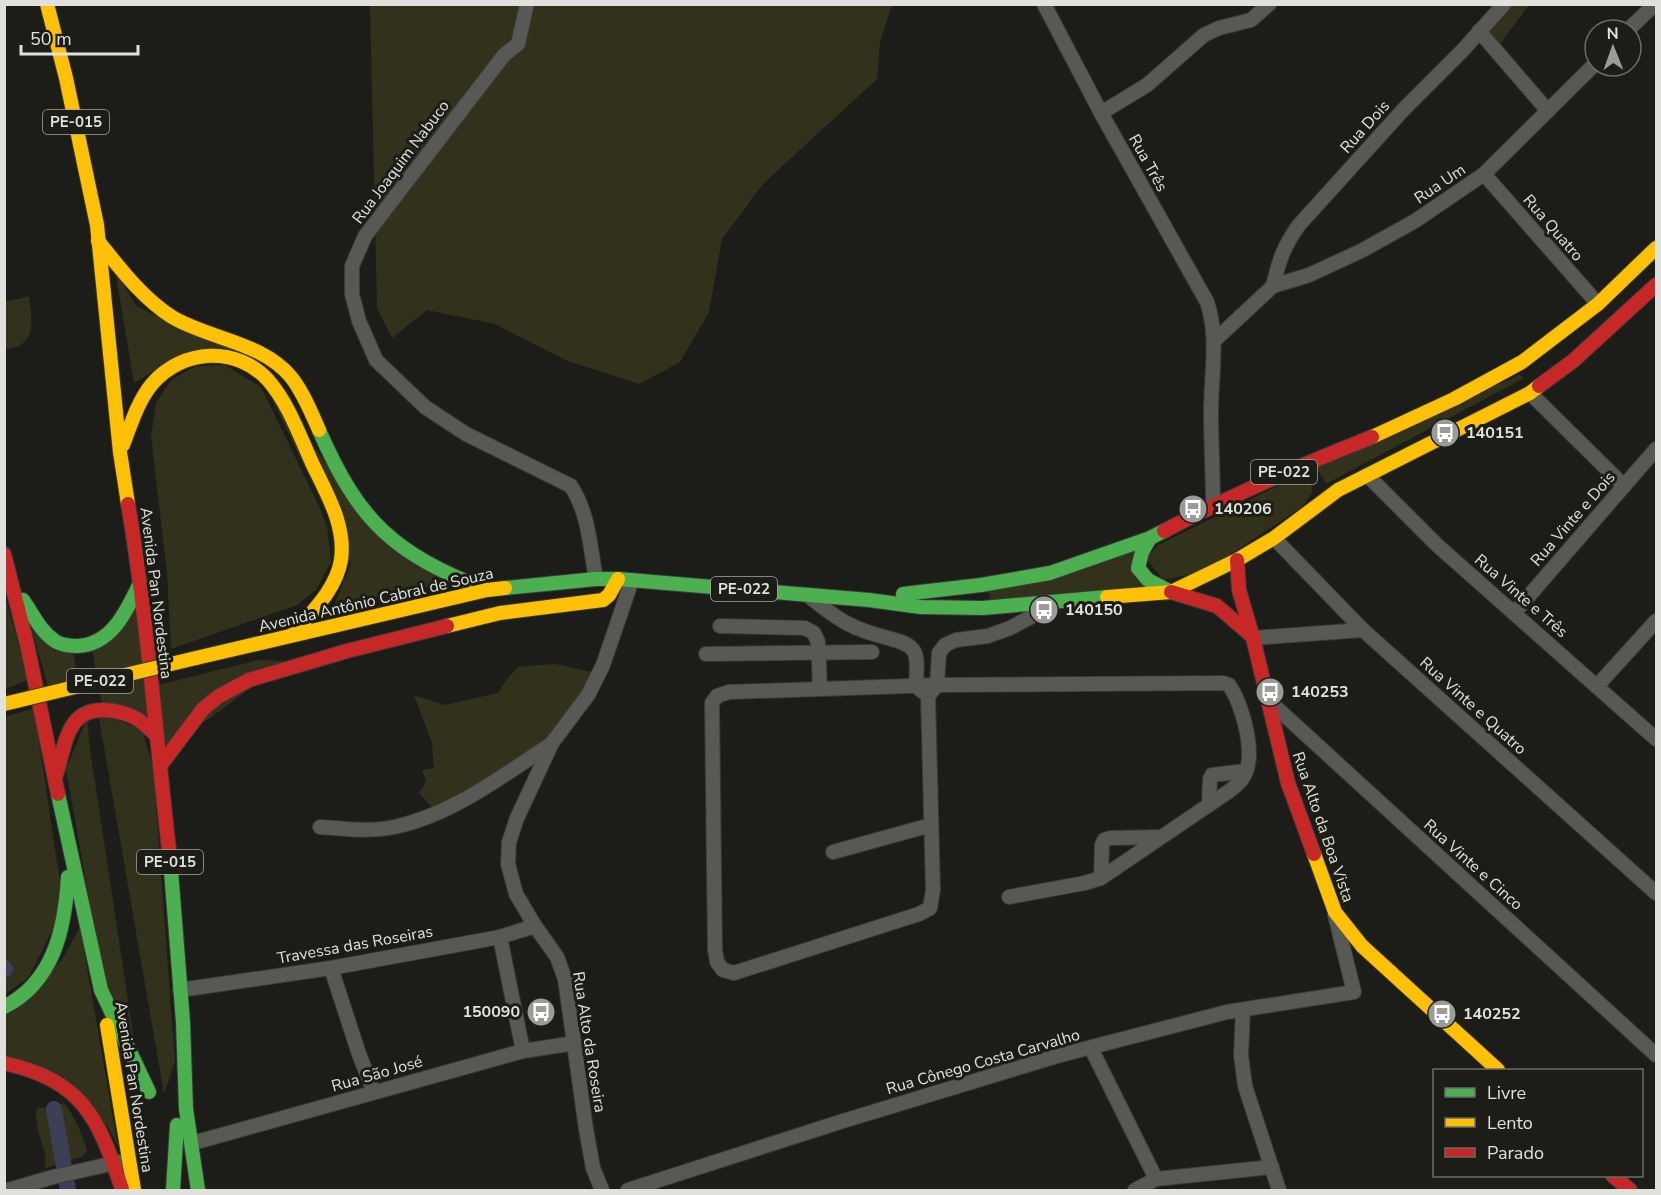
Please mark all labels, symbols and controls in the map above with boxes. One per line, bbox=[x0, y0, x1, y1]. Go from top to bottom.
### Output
scale bar bbox=[21, 18, 138, 56]
north arrow bbox=[1583, 18, 1643, 78]
text: N bbox=[1607, 23, 1619, 45]
text: 50 m bbox=[30, 27, 72, 51]
street label: Rua Joaquim Nabuco bbox=[347, 96, 455, 228]
street label: Rua Dois bbox=[1335, 96, 1395, 158]
road number: PE-015 bbox=[43, 110, 109, 134]
street label: Rua Três bbox=[1123, 130, 1173, 196]
street label: Rua Um bbox=[1410, 159, 1470, 209]
street label: Rua Quatro bbox=[1518, 190, 1588, 266]
bus stop icon: 140151 bbox=[1429, 417, 1461, 449]
place label: 140151 bbox=[1466, 422, 1524, 444]
road number: PE-022 bbox=[1251, 460, 1317, 484]
street label: Rua Vinte e Dois bbox=[1526, 467, 1620, 571]
bus stop icon: 140206 bbox=[1177, 493, 1209, 525]
place label: 140206 bbox=[1214, 498, 1272, 520]
street label: Avenida Pan Nordestina bbox=[135, 506, 177, 680]
street label: Rua Vinte e Três bbox=[1470, 549, 1572, 643]
street label: Avenida Antônio Cabral de Souza bbox=[256, 562, 496, 638]
road number: PE-022 bbox=[711, 577, 777, 601]
bus stop icon: 140150 bbox=[1028, 594, 1060, 626]
place label: 140150 bbox=[1065, 599, 1123, 621]
street label: Rua Vinte e Quatro bbox=[1415, 652, 1531, 760]
road number: PE-022 bbox=[67, 669, 133, 693]
bus stop icon: 140253 bbox=[1254, 676, 1286, 708]
place label: 140253 bbox=[1291, 681, 1349, 703]
street label: Rua Alto da Boa Vista bbox=[1287, 749, 1359, 905]
street label: Rua Vinte e Cinco bbox=[1419, 814, 1527, 916]
road number: PE-015 bbox=[137, 850, 203, 874]
street label: Travessa das Roseiras bbox=[275, 920, 435, 970]
street label: Rua Alto da Roseira bbox=[567, 970, 611, 1114]
bus stop icon: 150090 bbox=[525, 996, 557, 1028]
bus stop icon: 140252 bbox=[1426, 998, 1458, 1030]
street label: Avenida Pan Nordestina bbox=[110, 1000, 158, 1174]
place label: 150090 bbox=[462, 1001, 520, 1023]
place label: 140252 bbox=[1463, 1003, 1521, 1025]
street label: Rua Cônego Costa Carvalho bbox=[883, 1024, 1083, 1100]
street label: Rua São José bbox=[329, 1050, 425, 1098]
legend bbox=[1433, 1069, 1643, 1177]
text: Livre bbox=[1487, 1081, 1526, 1105]
text: Lento bbox=[1487, 1111, 1533, 1135]
text: Parado bbox=[1487, 1141, 1544, 1165]

